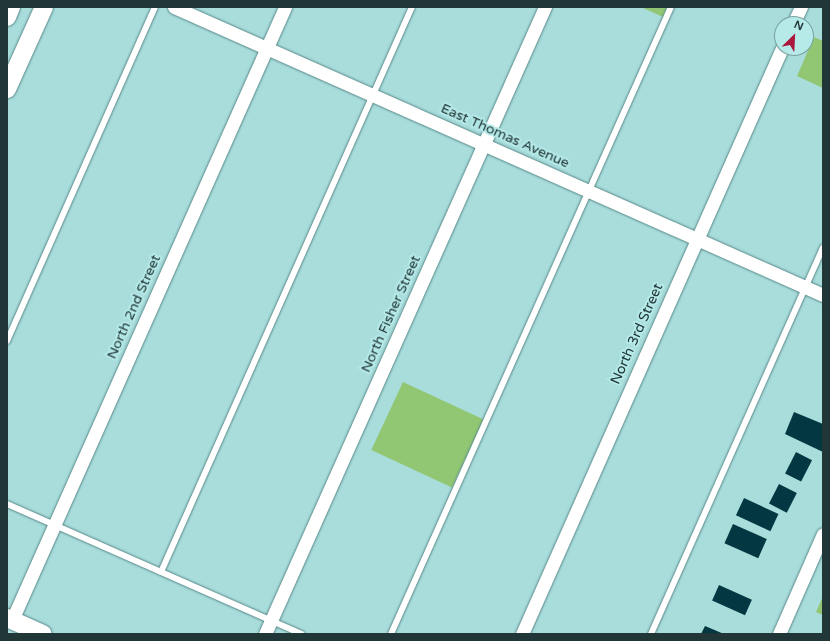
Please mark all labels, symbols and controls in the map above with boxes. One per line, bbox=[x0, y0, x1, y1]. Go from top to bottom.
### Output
north arrow bbox=[774, 16, 814, 56]
text: N bbox=[792, 18, 805, 33]
street label: East Thomas Avenue bbox=[438, 100, 572, 172]
street label: North 2nd Street bbox=[104, 252, 164, 362]
street label: North Fisher Street bbox=[358, 253, 424, 375]
street label: North 3rd Street bbox=[607, 281, 667, 387]

